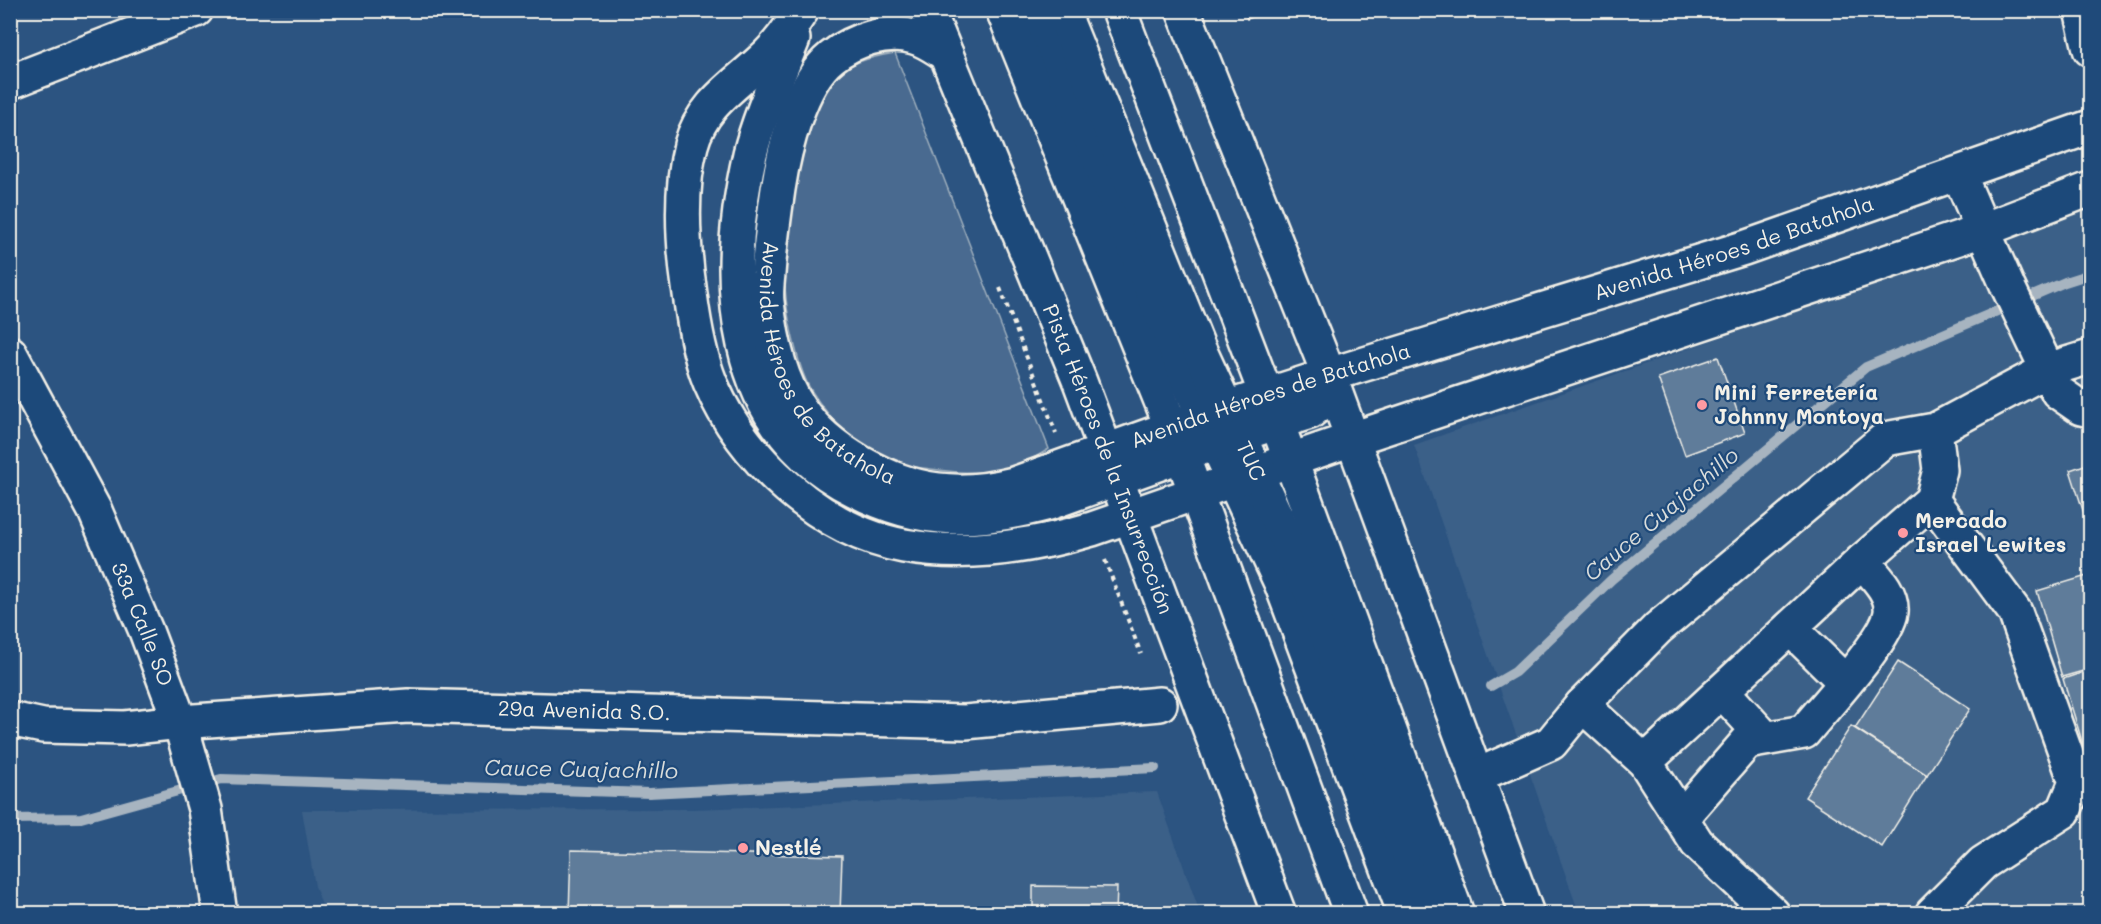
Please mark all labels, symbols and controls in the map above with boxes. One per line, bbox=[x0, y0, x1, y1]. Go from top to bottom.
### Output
street label: Avenida Héroes de Batahola bbox=[1590, 189, 1877, 305]
street label: Avenida Héroes de Batahola bbox=[754, 240, 900, 490]
street label: Pista Héroes de la Insurrección bbox=[1038, 300, 1181, 617]
street label: Avenida Héroes de Batahola bbox=[1127, 336, 1413, 453]
place label: Mini Ferretería Johnny Montoya bbox=[1714, 378, 1884, 430]
marker: Mini Ferretería Johnny Montoya bbox=[1695, 398, 1709, 412]
street label: TUC bbox=[1231, 436, 1273, 485]
water label: Cauce Cuajachillo bbox=[1577, 440, 1744, 587]
place label: Mercado Israel Lewites bbox=[1915, 506, 2066, 557]
marker: Mercado Israel Lewites bbox=[1896, 526, 1910, 540]
street label: 33a Calle SO bbox=[106, 558, 180, 689]
street label: 29a Avenida S.O. bbox=[498, 694, 671, 726]
water label: Cauce Cuajachillo bbox=[484, 752, 678, 785]
place label: Nestlé bbox=[755, 833, 822, 860]
marker: Nestlé bbox=[736, 841, 750, 855]

